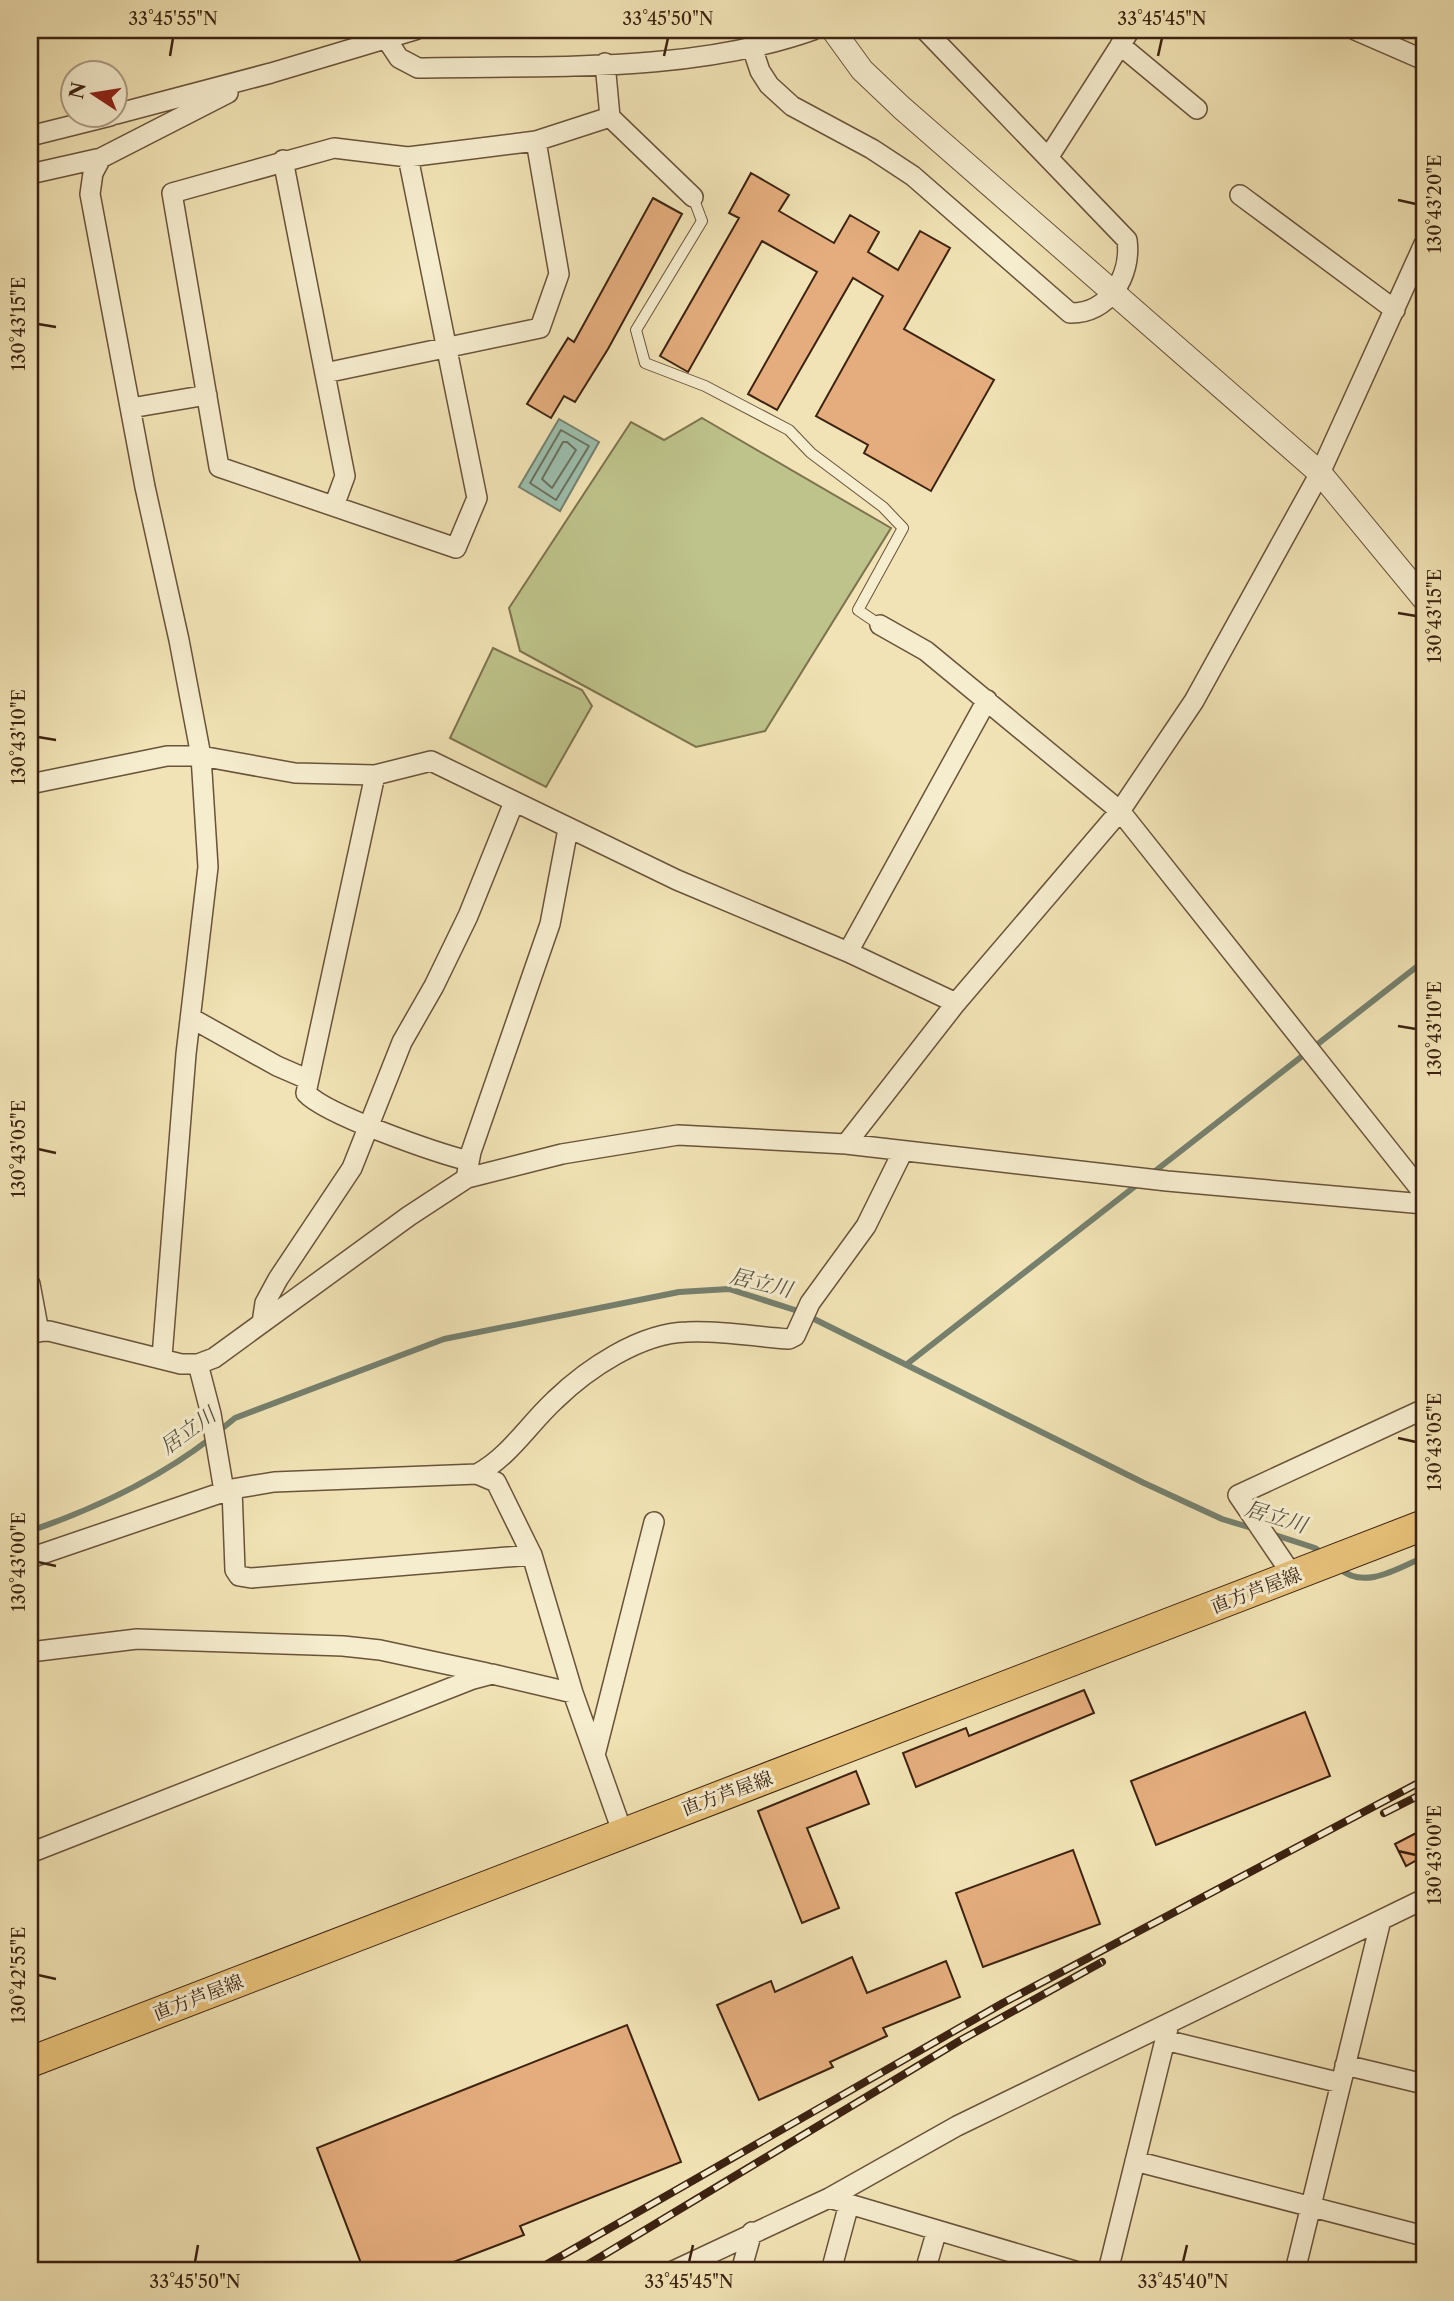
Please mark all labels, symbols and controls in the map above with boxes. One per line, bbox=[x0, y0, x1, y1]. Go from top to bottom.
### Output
text: 33°45'55"N bbox=[128, 8, 218, 30]
text: 33°45'50"N bbox=[622, 8, 714, 30]
text: 33°45'45"N bbox=[1117, 8, 1207, 30]
north arrow bbox=[60, 60, 130, 130]
text: N bbox=[65, 80, 91, 101]
text: 130°43'20"E bbox=[1424, 155, 1446, 253]
text: 130°43'15"E bbox=[8, 277, 30, 371]
text: 130°43'15"E bbox=[1424, 569, 1446, 663]
text: 130°43'10"E bbox=[8, 689, 30, 785]
text: 130°43'10"E bbox=[1424, 981, 1446, 1077]
text: 130°43'05"E bbox=[8, 1100, 30, 1198]
water label: 居立川 bbox=[728, 1263, 797, 1303]
text: 130°43'05"E bbox=[1424, 1393, 1446, 1491]
water label: 居立川 bbox=[155, 1401, 222, 1459]
water label: 居立川 bbox=[1242, 1495, 1312, 1538]
text: 130°43'00"E bbox=[8, 1512, 30, 1612]
street label: 直方芦屋線 bbox=[1208, 1563, 1305, 1618]
street label: 直方芦屋線 bbox=[679, 1766, 776, 1821]
text: 130°43'00"E bbox=[1424, 1805, 1446, 1905]
text: 130°42'55"E bbox=[8, 1927, 30, 2023]
street label: 直方芦屋線 bbox=[150, 1970, 247, 2025]
text: 33°45'50"N bbox=[149, 2271, 241, 2293]
text: 33°45'45"N bbox=[644, 2271, 734, 2293]
text: 33°45'40"N bbox=[1137, 2271, 1229, 2293]

